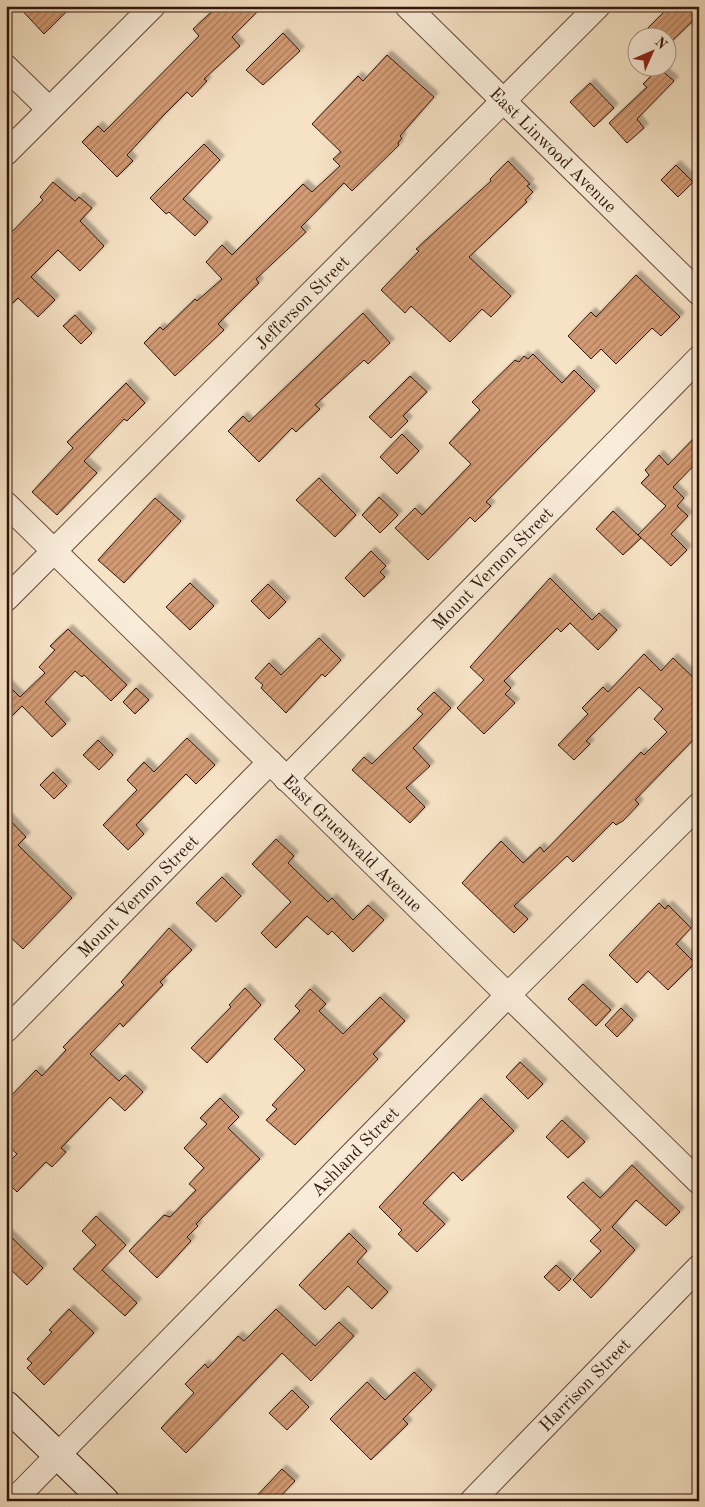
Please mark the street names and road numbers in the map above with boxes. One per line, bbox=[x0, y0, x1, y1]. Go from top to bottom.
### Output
street label: East Linwood Avenue bbox=[486, 84, 619, 216]
street label: Jefferson Street bbox=[252, 253, 353, 354]
street label: Mount Vernon Street bbox=[430, 504, 557, 634]
street label: East Gruenwald Avenue bbox=[279, 772, 425, 916]
street label: Mount Vernon Street bbox=[75, 832, 203, 961]
street label: Ashland Street bbox=[308, 1104, 403, 1200]
street label: Harrison Street bbox=[537, 1335, 634, 1435]

